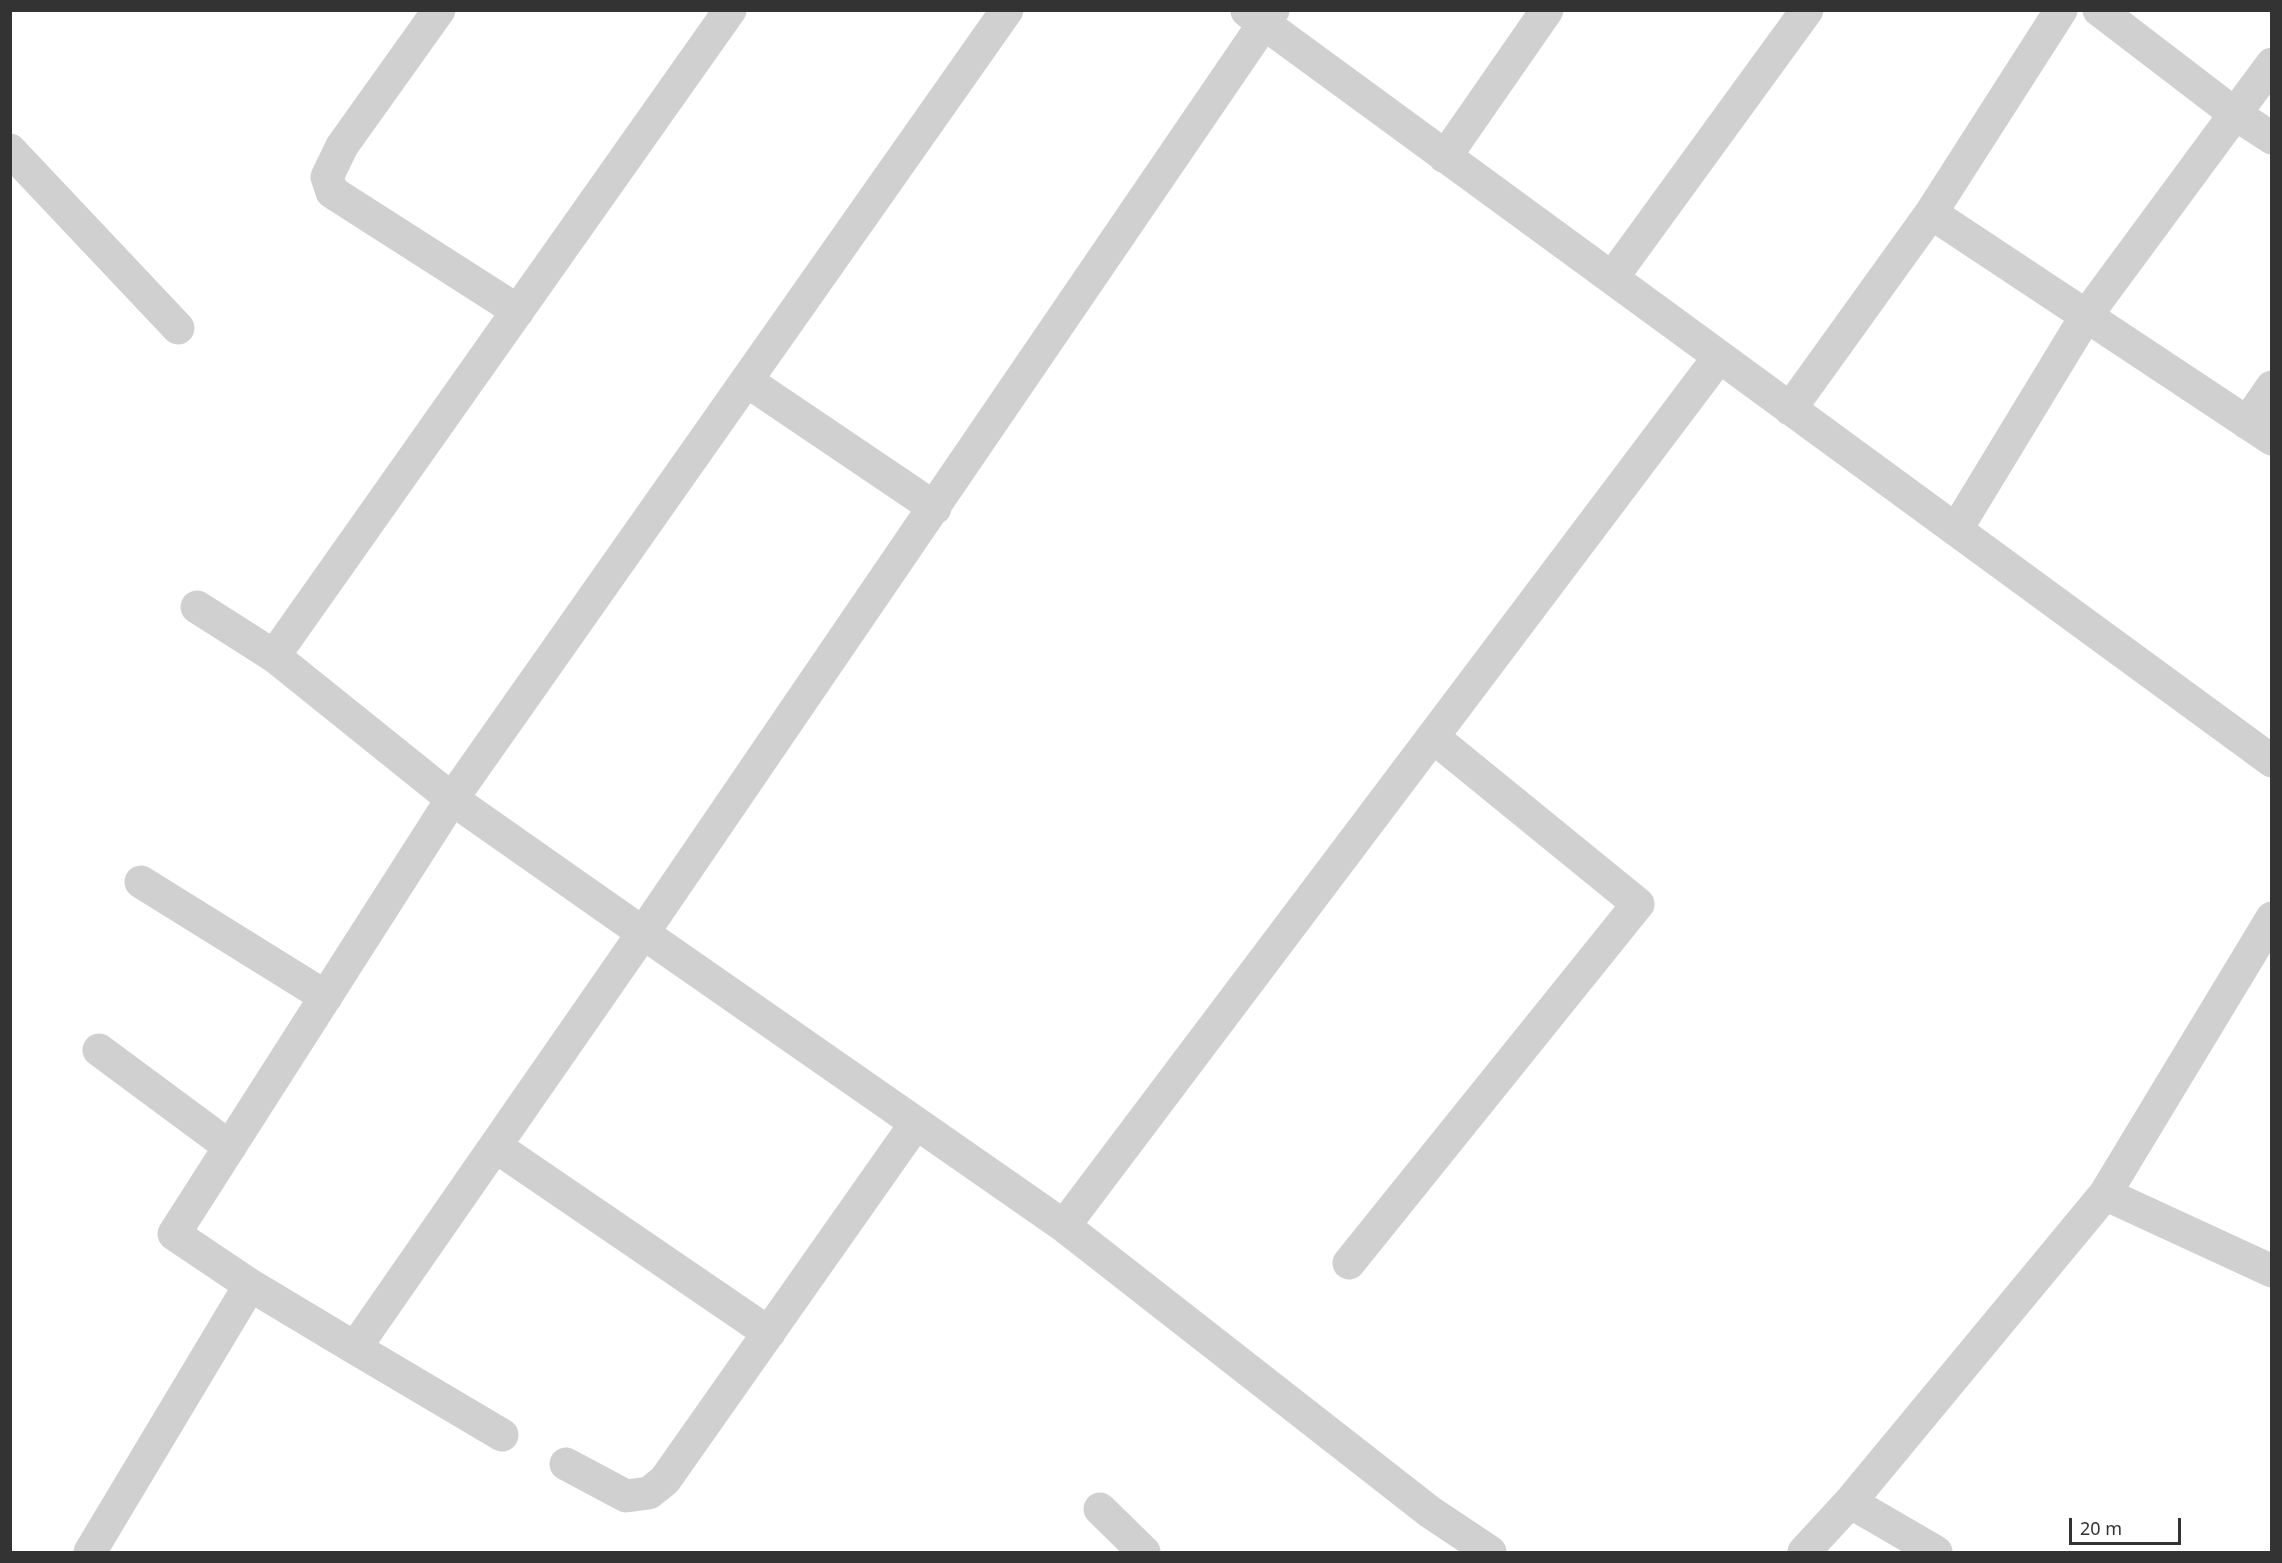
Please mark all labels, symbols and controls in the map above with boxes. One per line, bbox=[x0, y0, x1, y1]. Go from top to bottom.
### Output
scale bar bbox=[2072, 1506, 2184, 1544]
text: 20 m bbox=[2080, 1516, 2122, 1540]

